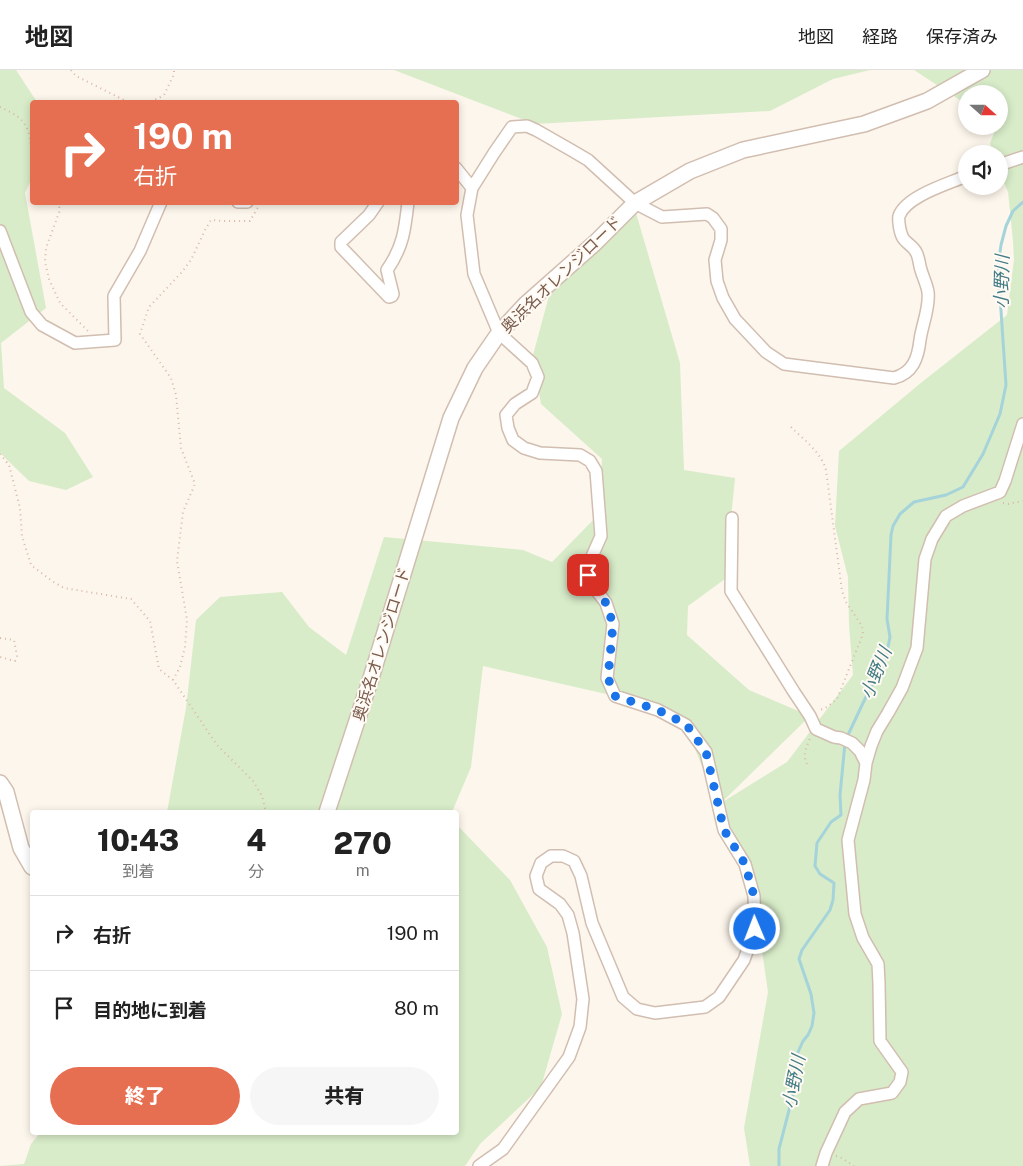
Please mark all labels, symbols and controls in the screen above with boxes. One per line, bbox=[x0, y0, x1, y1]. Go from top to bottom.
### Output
text: 地図 bbox=[25, 22, 73, 50]
text: 地図 bbox=[798, 26, 834, 47]
text: 経路 bbox=[862, 26, 898, 47]
text: 保存済み bbox=[926, 26, 998, 47]
north arrow bbox=[958, 85, 1008, 135]
map controls bbox=[958, 85, 1008, 195]
text: 190 m bbox=[133, 116, 233, 157]
icon: right bbox=[50, 120, 115, 185]
button: sound bbox=[958, 145, 1008, 195]
text: 右折 bbox=[133, 163, 177, 189]
street label: 奥浜名オレンジロード bbox=[497, 212, 625, 337]
water label: 小野川 bbox=[991, 253, 1013, 309]
pin bbox=[567, 554, 609, 596]
icon: arrive bbox=[574, 561, 602, 589]
street label: 奥浜名オレンジロード bbox=[349, 565, 414, 723]
water label: 小野川 bbox=[856, 642, 896, 702]
text: 10:43 bbox=[97, 822, 179, 858]
text: 4 bbox=[246, 822, 266, 858]
text: 270 bbox=[333, 825, 392, 861]
text: m bbox=[356, 861, 370, 880]
text: 到着 bbox=[122, 862, 154, 881]
text: 分 bbox=[248, 862, 264, 881]
position arrow bbox=[728, 902, 780, 954]
icon: right bbox=[50, 919, 78, 947]
text: 190 m bbox=[387, 922, 439, 944]
text: 右折 bbox=[93, 924, 131, 946]
icon: arrive bbox=[50, 994, 78, 1022]
text: 80 m bbox=[394, 997, 439, 1019]
text: 目的地に到着 bbox=[93, 999, 207, 1021]
water label: 小野川 bbox=[778, 1051, 809, 1110]
button: 終了 bbox=[50, 1067, 240, 1125]
button: 共有 bbox=[250, 1067, 439, 1125]

